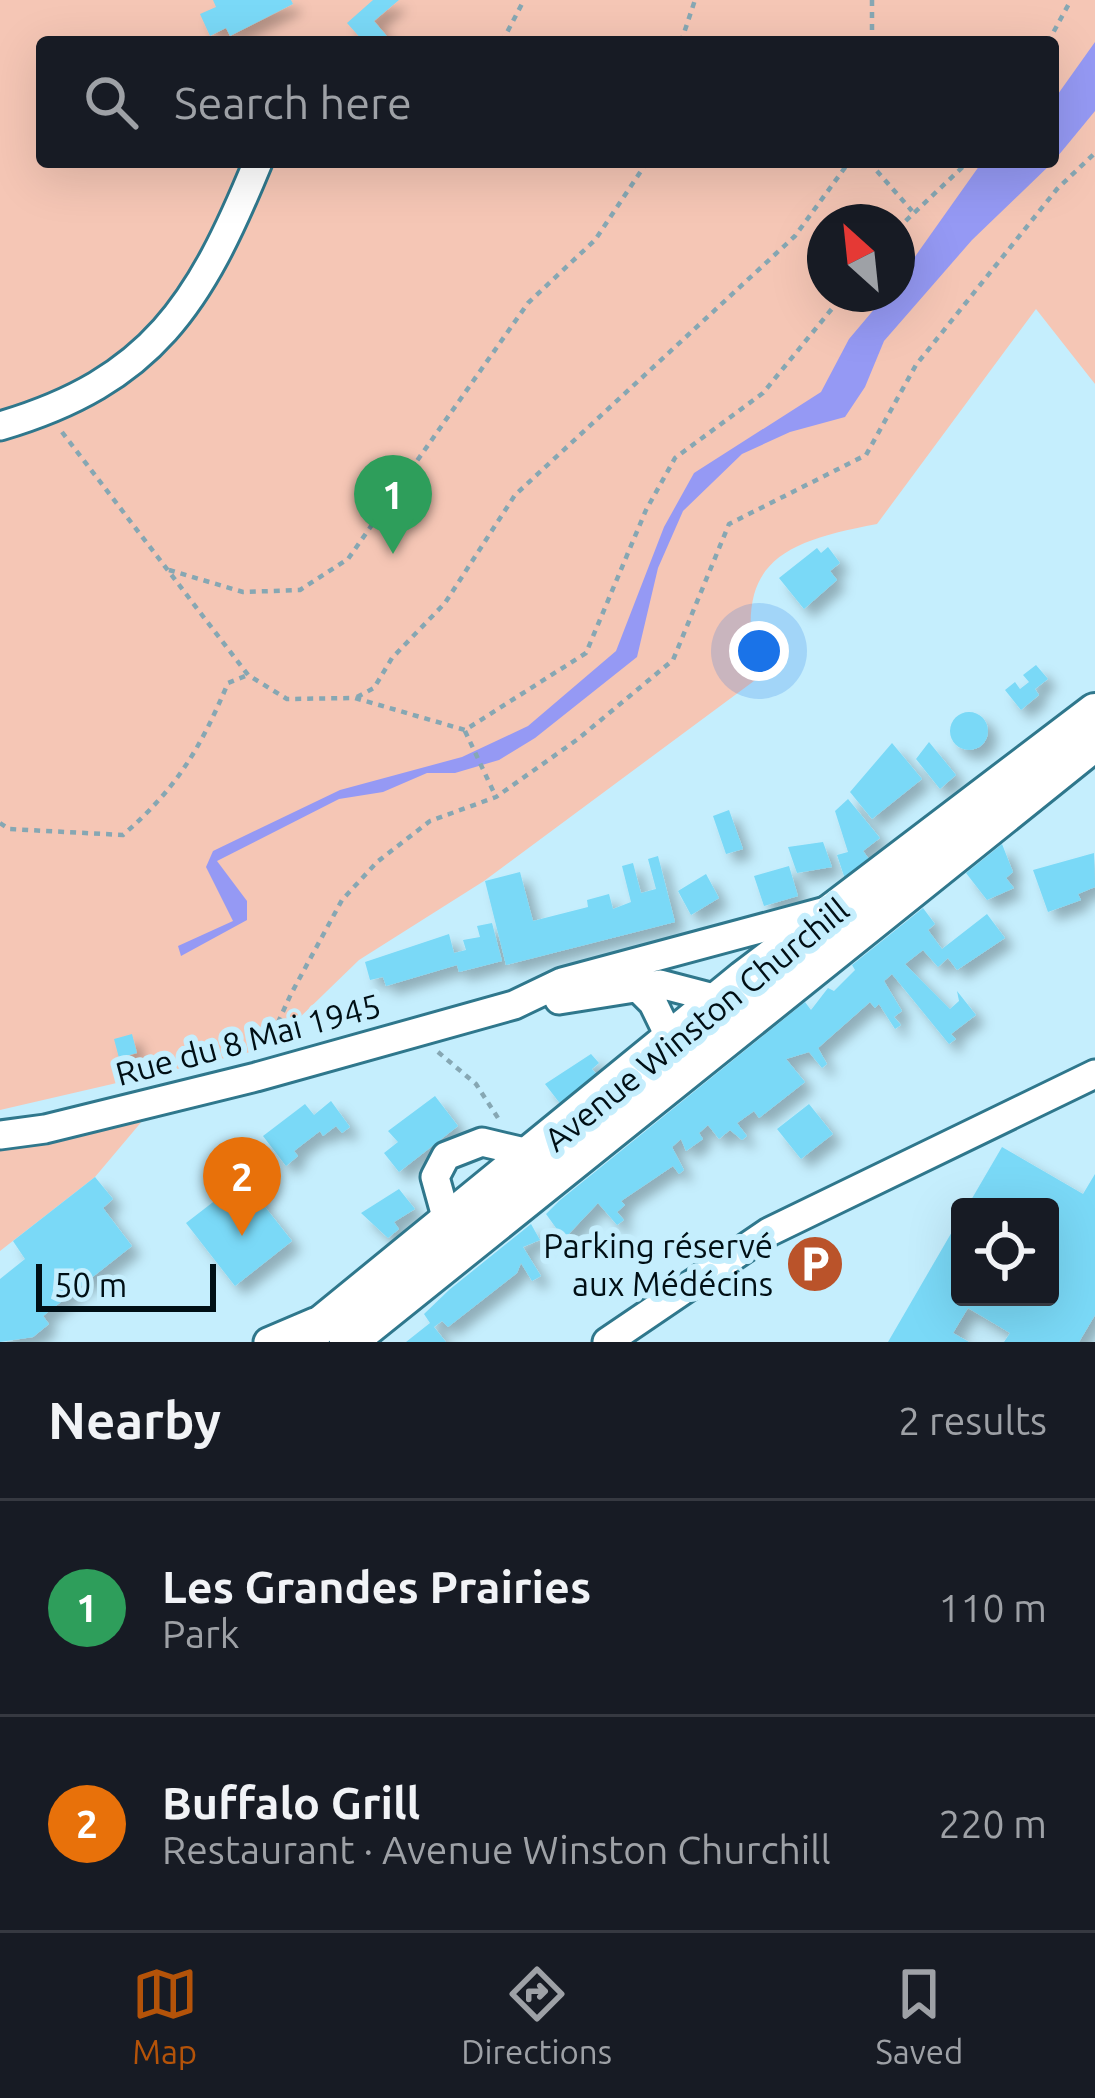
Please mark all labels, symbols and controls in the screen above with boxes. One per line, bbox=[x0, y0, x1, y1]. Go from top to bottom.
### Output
search box bbox=[36, 36, 1059, 168]
icon: search bbox=[78, 69, 144, 135]
text: Search here bbox=[174, 77, 412, 128]
north arrow bbox=[807, 204, 915, 312]
pin: 1 bbox=[354, 455, 432, 554]
your location bbox=[729, 621, 789, 681]
street label: Avenue Winston Churchill bbox=[537, 890, 855, 1158]
street label: Rue du 8 Mai 1945 bbox=[111, 986, 385, 1092]
pin: 2 bbox=[203, 1137, 281, 1236]
map controls bbox=[951, 1198, 1059, 1306]
button: locate bbox=[951, 1198, 1059, 1306]
place label: Parking réservé aux Médécins bbox=[543, 1227, 773, 1302]
parking icon: Parking réservé aux Médécins bbox=[784, 1233, 846, 1295]
scale bar bbox=[36, 1258, 216, 1311]
text: 50 m bbox=[54, 1266, 127, 1303]
text: Nearby bbox=[48, 1391, 221, 1449]
text: 2 results bbox=[898, 1399, 1047, 1442]
text: Les Grandes Prairies bbox=[162, 1561, 591, 1612]
text: 1 bbox=[76, 1586, 98, 1629]
text: 110 m bbox=[938, 1586, 1047, 1629]
text: Park bbox=[162, 1612, 240, 1655]
text: Buffalo Grill bbox=[162, 1777, 420, 1828]
text: 2 bbox=[76, 1802, 98, 1845]
text: 220 m bbox=[938, 1802, 1047, 1845]
text: Restaurant · Avenue Winston Churchill bbox=[162, 1828, 831, 1871]
tab: Map bbox=[132, 1961, 198, 2070]
tab: Directions bbox=[461, 1961, 612, 2070]
tab: Saved bbox=[875, 1961, 963, 2070]

